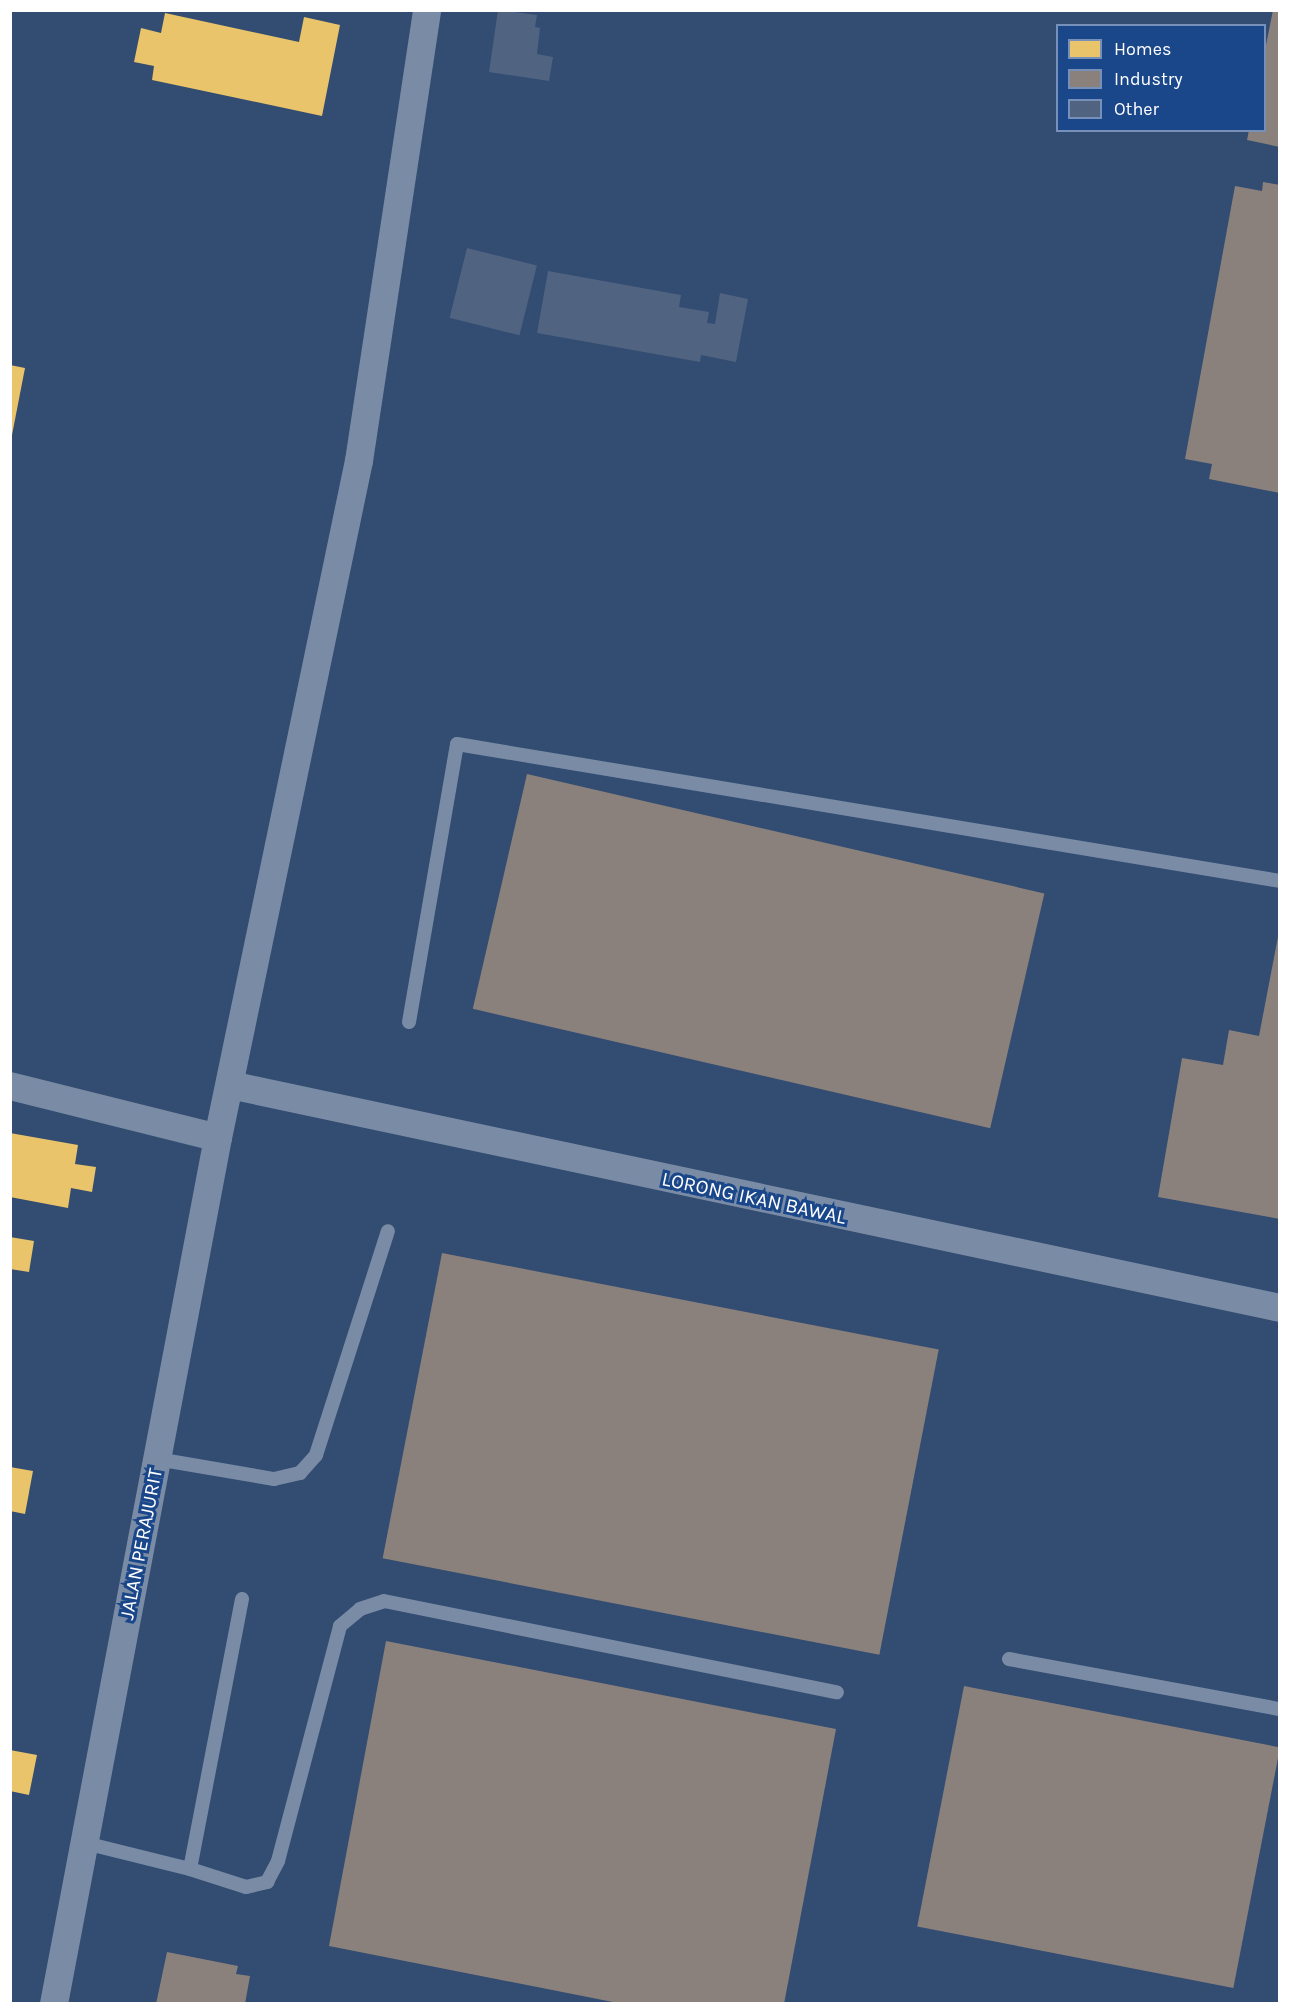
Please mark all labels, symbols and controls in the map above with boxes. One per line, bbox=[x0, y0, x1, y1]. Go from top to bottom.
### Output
legend bbox=[1056, 24, 1266, 132]
text: Homes bbox=[1114, 38, 1171, 60]
text: Industry bbox=[1114, 68, 1183, 90]
text: Other bbox=[1114, 98, 1159, 120]
street label: LORONG IKAN BAWAL bbox=[660, 1167, 848, 1229]
street label: JALAN PERAJURIT bbox=[115, 1466, 167, 1622]

